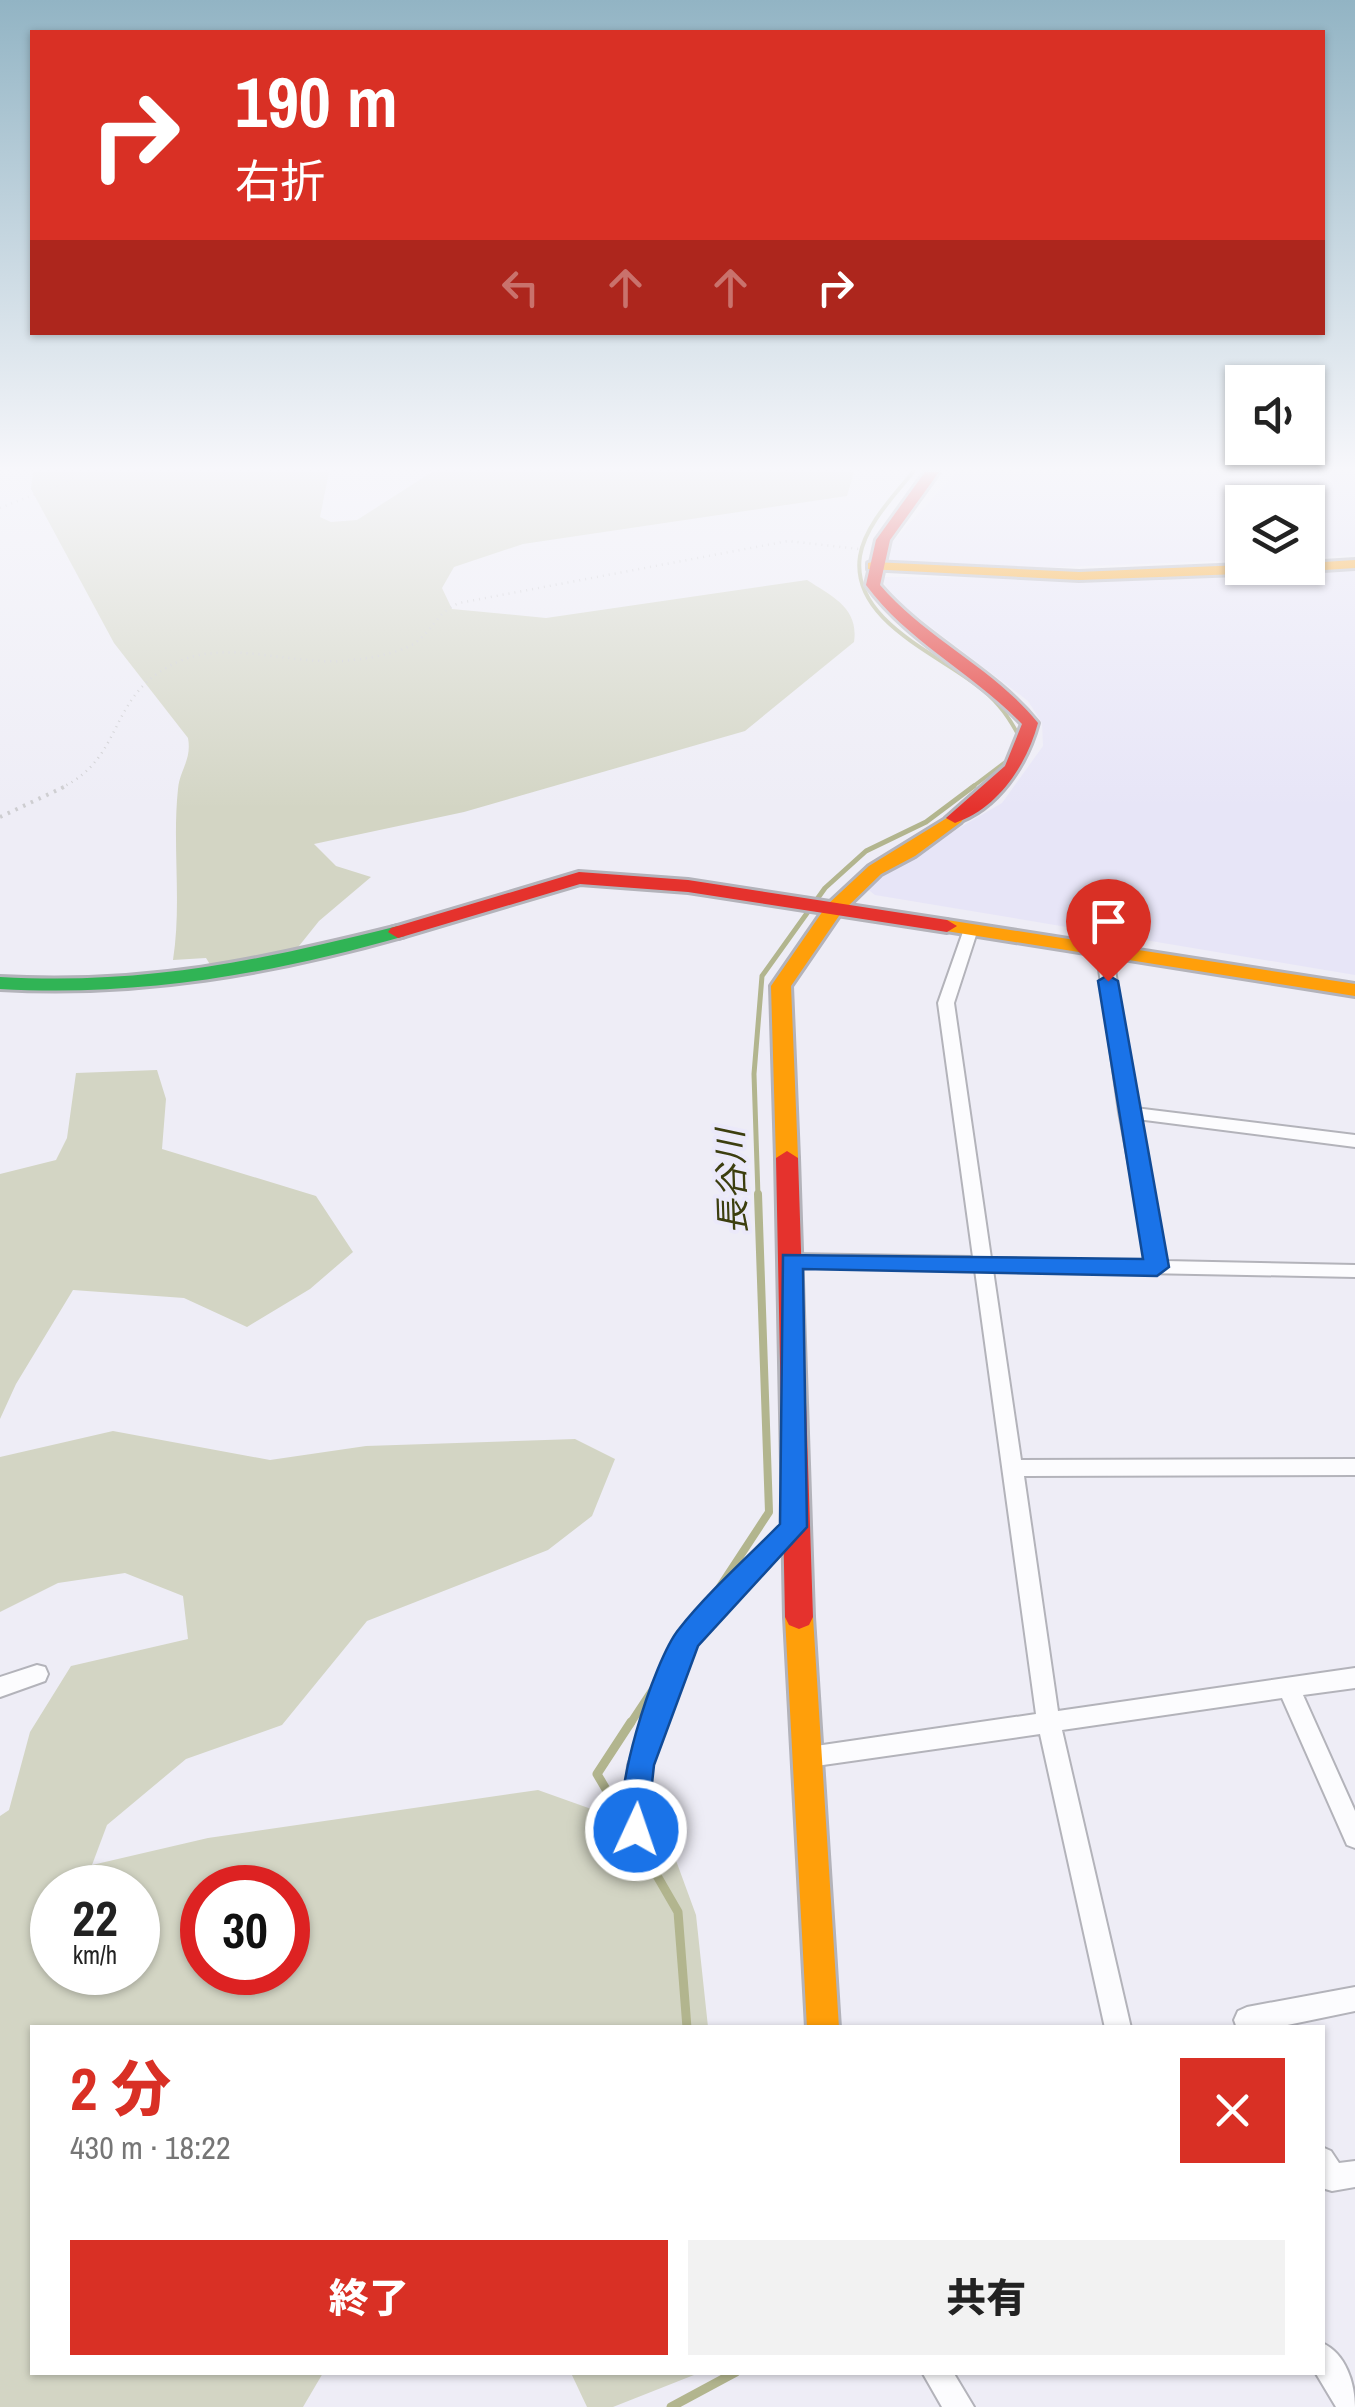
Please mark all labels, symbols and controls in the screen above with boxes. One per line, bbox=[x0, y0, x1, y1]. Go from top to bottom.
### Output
text: 190 m bbox=[235, 55, 398, 149]
icon: right bbox=[70, 70, 200, 200]
text: 右折 bbox=[235, 150, 325, 211]
icon: left bbox=[493, 260, 548, 315]
icon: ahead bbox=[598, 260, 653, 315]
icon: ahead bbox=[703, 260, 758, 315]
icon: right bbox=[808, 260, 863, 315]
map controls bbox=[1225, 365, 1325, 585]
button: sound bbox=[1225, 365, 1325, 465]
button: layers bbox=[1225, 485, 1325, 585]
pin bbox=[1066, 879, 1151, 982]
icon: arrive bbox=[1081, 894, 1136, 949]
water label: 長谷川 bbox=[706, 1125, 757, 1235]
position arrow bbox=[584, 1778, 688, 1882]
speed limit sign: 30 bbox=[180, 1865, 310, 1995]
text: 22 bbox=[72, 1884, 118, 1952]
text: km/h bbox=[73, 1938, 117, 1972]
text: 2 分 bbox=[70, 2048, 171, 2129]
button: close bbox=[1180, 2058, 1285, 2163]
text: 430 m · 18:22 bbox=[70, 2126, 230, 2169]
button: 終了 bbox=[70, 2240, 668, 2355]
button: 共有 bbox=[688, 2240, 1285, 2355]

